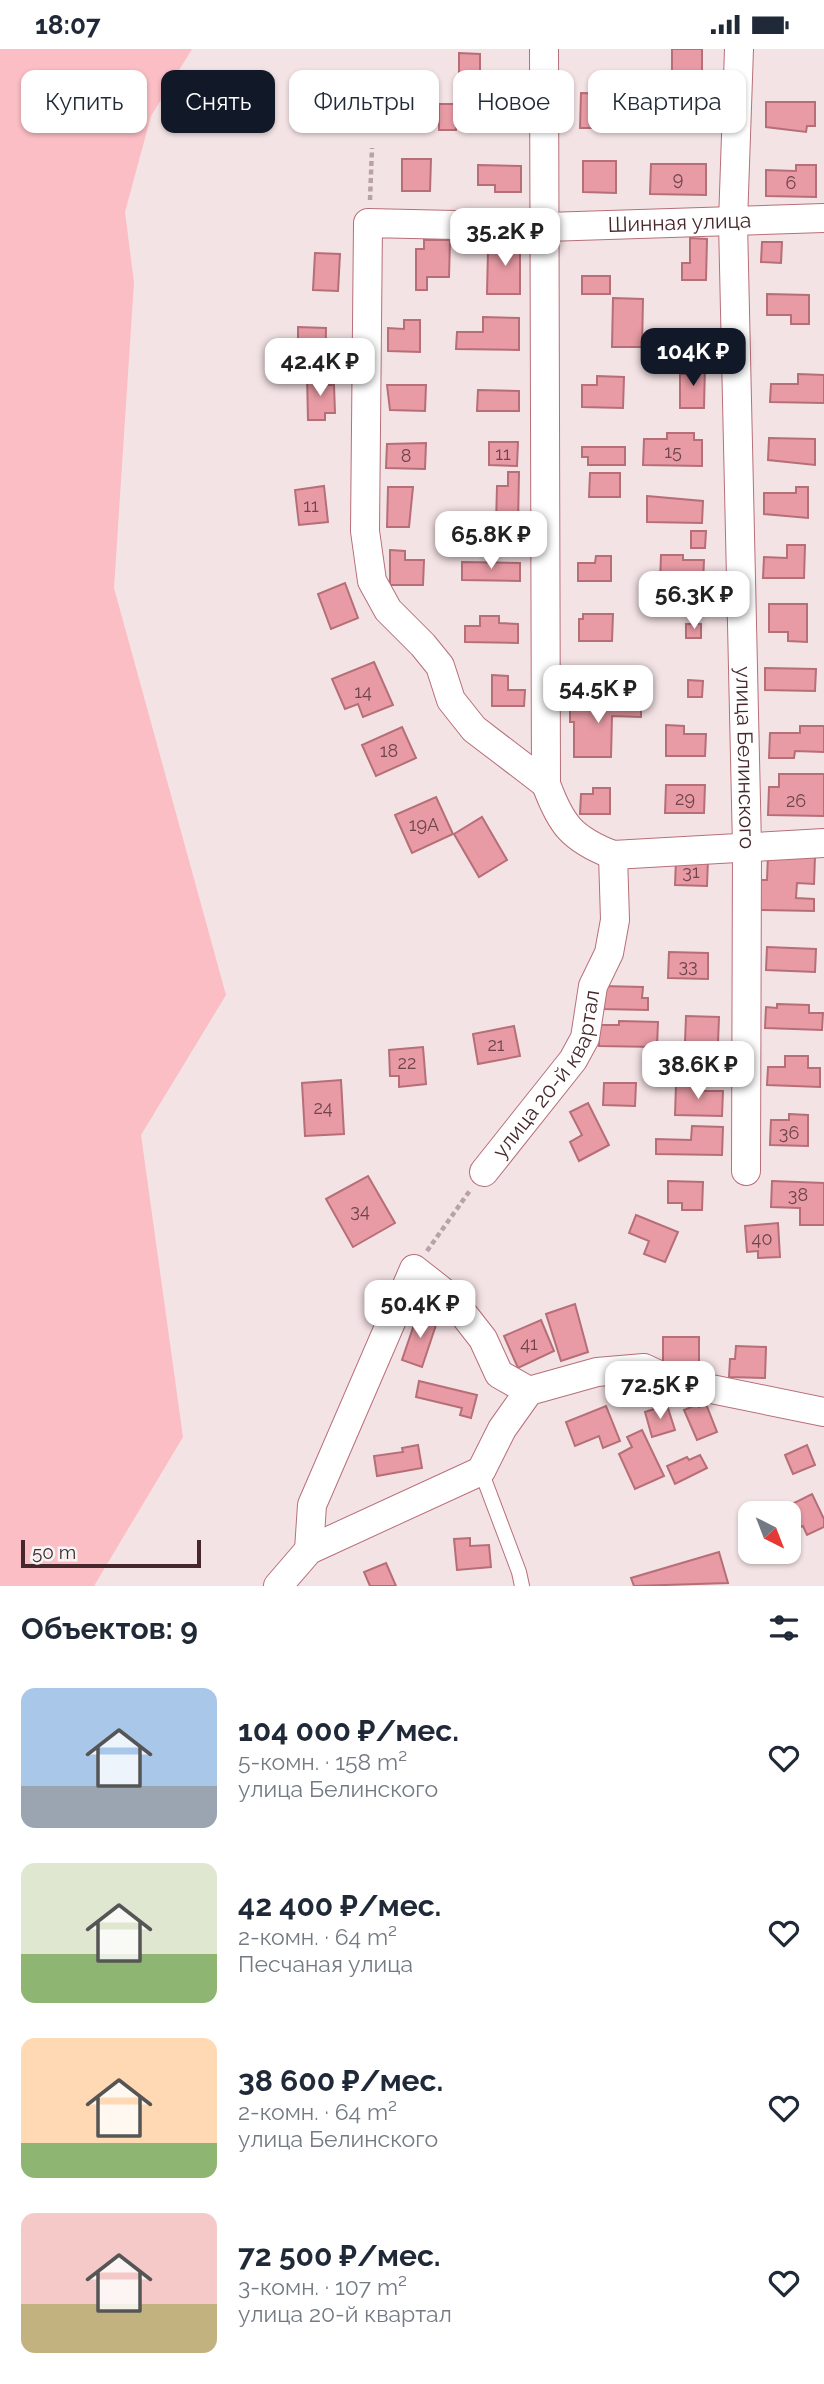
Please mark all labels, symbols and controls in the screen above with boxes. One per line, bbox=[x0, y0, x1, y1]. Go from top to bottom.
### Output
text: 18:07 bbox=[35, 10, 101, 40]
chip: Купить bbox=[21, 70, 147, 133]
chip: Снять bbox=[161, 70, 275, 133]
chip: Фильтры bbox=[289, 70, 439, 133]
chip: Новое bbox=[453, 70, 574, 133]
chip: Квартира bbox=[588, 70, 746, 133]
house number: 9 bbox=[673, 168, 683, 189]
house number: 6 bbox=[786, 172, 797, 193]
street label: Шинная улица bbox=[607, 207, 752, 237]
pin: 35.2K ₽ bbox=[440, 209, 570, 268]
text: 35.2K ₽ bbox=[466, 217, 544, 244]
pin: 104K ₽ bbox=[636, 329, 750, 388]
text: 104K ₽ bbox=[657, 337, 729, 364]
pin: 42.4K ₽ bbox=[255, 339, 385, 398]
text: 42.4K ₽ bbox=[281, 347, 359, 374]
house number: 15 bbox=[664, 441, 682, 462]
house number: 11 bbox=[495, 443, 511, 464]
house number: 8 bbox=[401, 445, 411, 466]
house number: 11 bbox=[303, 495, 319, 516]
pin: 65.8K ₽ bbox=[426, 511, 556, 571]
text: 65.8K ₽ bbox=[451, 520, 531, 547]
pin: 56.3K ₽ bbox=[629, 571, 759, 631]
text: 56.3K ₽ bbox=[655, 580, 733, 607]
pin: 54.5K ₽ bbox=[533, 665, 663, 725]
street label: улица Белинского bbox=[731, 666, 760, 849]
text: 54.5K ₽ bbox=[559, 674, 637, 701]
house number: 14 bbox=[354, 681, 372, 702]
house number: 18 bbox=[380, 740, 398, 761]
house number: 29 bbox=[675, 788, 695, 809]
house number: 26 bbox=[786, 790, 806, 811]
house number: 19А bbox=[409, 814, 439, 835]
house number: 31 bbox=[682, 861, 700, 882]
house number: 33 bbox=[678, 955, 698, 976]
street label: улица 20-й квартал bbox=[487, 988, 604, 1163]
house number: 21 bbox=[487, 1034, 505, 1055]
pin: 38.6K ₽ bbox=[633, 1041, 763, 1101]
text: 38.6K ₽ bbox=[658, 1050, 738, 1077]
house number: 22 bbox=[398, 1052, 416, 1073]
house number: 24 bbox=[313, 1097, 333, 1118]
house number: 36 bbox=[779, 1122, 799, 1143]
house number: 38 bbox=[788, 1184, 808, 1205]
house number: 34 bbox=[350, 1200, 370, 1221]
house number: 40 bbox=[752, 1228, 772, 1249]
pin: 50.4K ₽ bbox=[355, 1281, 485, 1340]
text: 50.4K ₽ bbox=[380, 1289, 460, 1316]
house number: 41 bbox=[520, 1333, 538, 1354]
pin: 72.5K ₽ bbox=[595, 1361, 725, 1421]
text: 72.5K ₽ bbox=[621, 1370, 699, 1397]
north arrow bbox=[738, 1501, 802, 1565]
map controls bbox=[738, 1501, 801, 1564]
scale bar bbox=[21, 1537, 201, 1569]
text: 50 m bbox=[32, 1541, 76, 1563]
icon: filters bbox=[765, 1609, 803, 1647]
text: Объектов: 9 bbox=[21, 1611, 198, 1646]
text: 104 000 ₽/мес. bbox=[238, 1713, 459, 1748]
icon: home bbox=[77, 1716, 161, 1800]
icon: heart bbox=[765, 1739, 803, 1777]
text: 5-комн. · 158 m² bbox=[238, 1748, 407, 1775]
text: улица Белинского bbox=[238, 1775, 438, 1802]
text: 42 400 ₽/мес. bbox=[238, 1888, 441, 1923]
icon: home bbox=[77, 1891, 161, 1975]
icon: heart bbox=[765, 1914, 803, 1952]
text: 2-комн. · 64 m² bbox=[238, 1923, 397, 1950]
text: Песчаная улица bbox=[238, 1950, 413, 1977]
text: 38 600 ₽/мес. bbox=[238, 2063, 443, 2098]
icon: home bbox=[77, 2066, 161, 2150]
icon: heart bbox=[765, 2089, 803, 2127]
text: 2-комн. · 64 m² bbox=[238, 2098, 397, 2125]
text: улица Белинского bbox=[238, 2125, 438, 2152]
text: 72 500 ₽/мес. bbox=[238, 2238, 441, 2273]
icon: home bbox=[77, 2241, 161, 2325]
icon: heart bbox=[765, 2264, 803, 2302]
text: 3-комн. · 107 m² bbox=[238, 2273, 407, 2300]
text: улица 20-й квартал bbox=[238, 2300, 452, 2327]

